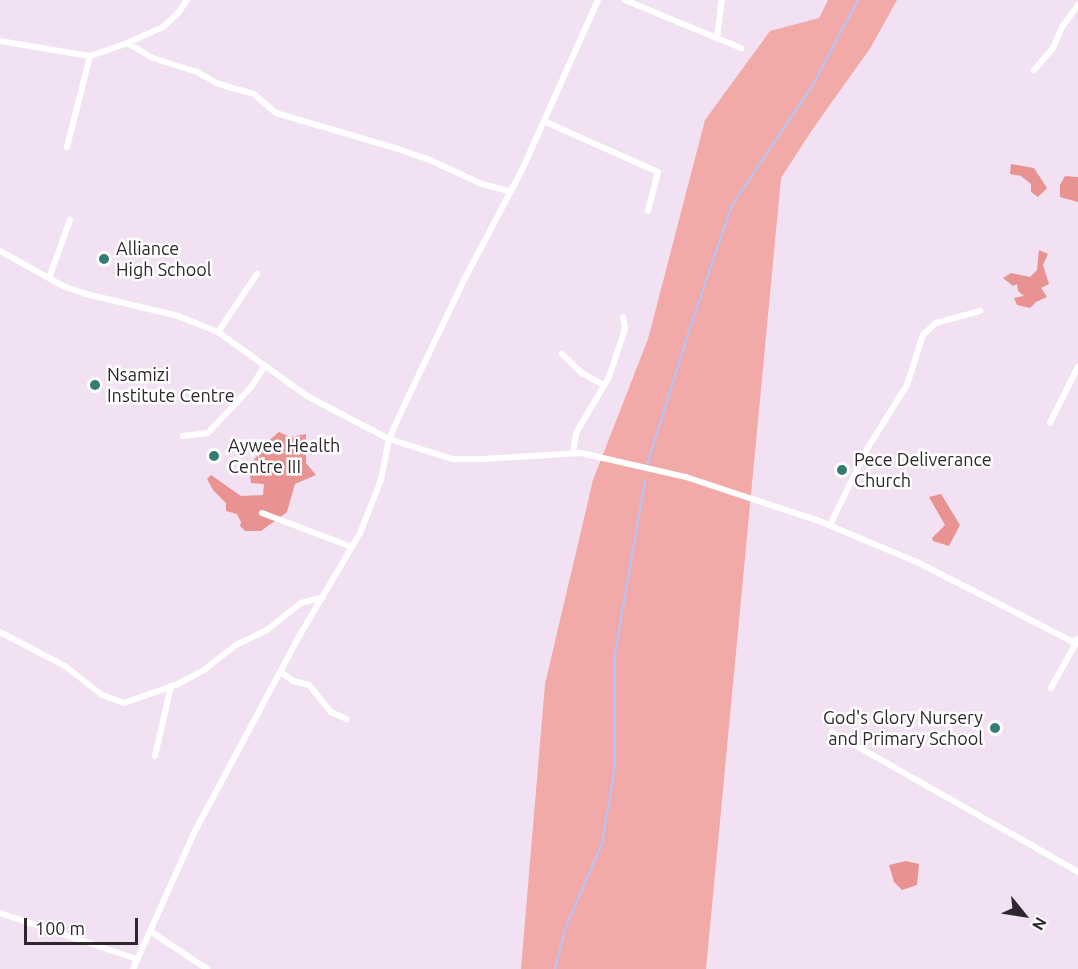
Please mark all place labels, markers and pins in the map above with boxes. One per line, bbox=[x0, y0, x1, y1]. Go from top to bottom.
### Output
place label: Alliance High School bbox=[116, 238, 212, 280]
marker: Alliance High School bbox=[97, 252, 111, 266]
place label: Nsamizi Institute Centre bbox=[107, 364, 235, 406]
marker: Nsamizi Institute Centre bbox=[88, 378, 102, 392]
place label: Aywee Health Centre III bbox=[228, 435, 340, 478]
marker: Aywee Health Centre III bbox=[205, 447, 223, 465]
place label: Pece Deliverance Church bbox=[854, 449, 992, 492]
marker: Pece Deliverance Church bbox=[835, 463, 849, 477]
place label: God's Glory Nursery and Primary School bbox=[823, 707, 983, 750]
marker: God's Glory Nursery and Primary School bbox=[988, 721, 1002, 735]

